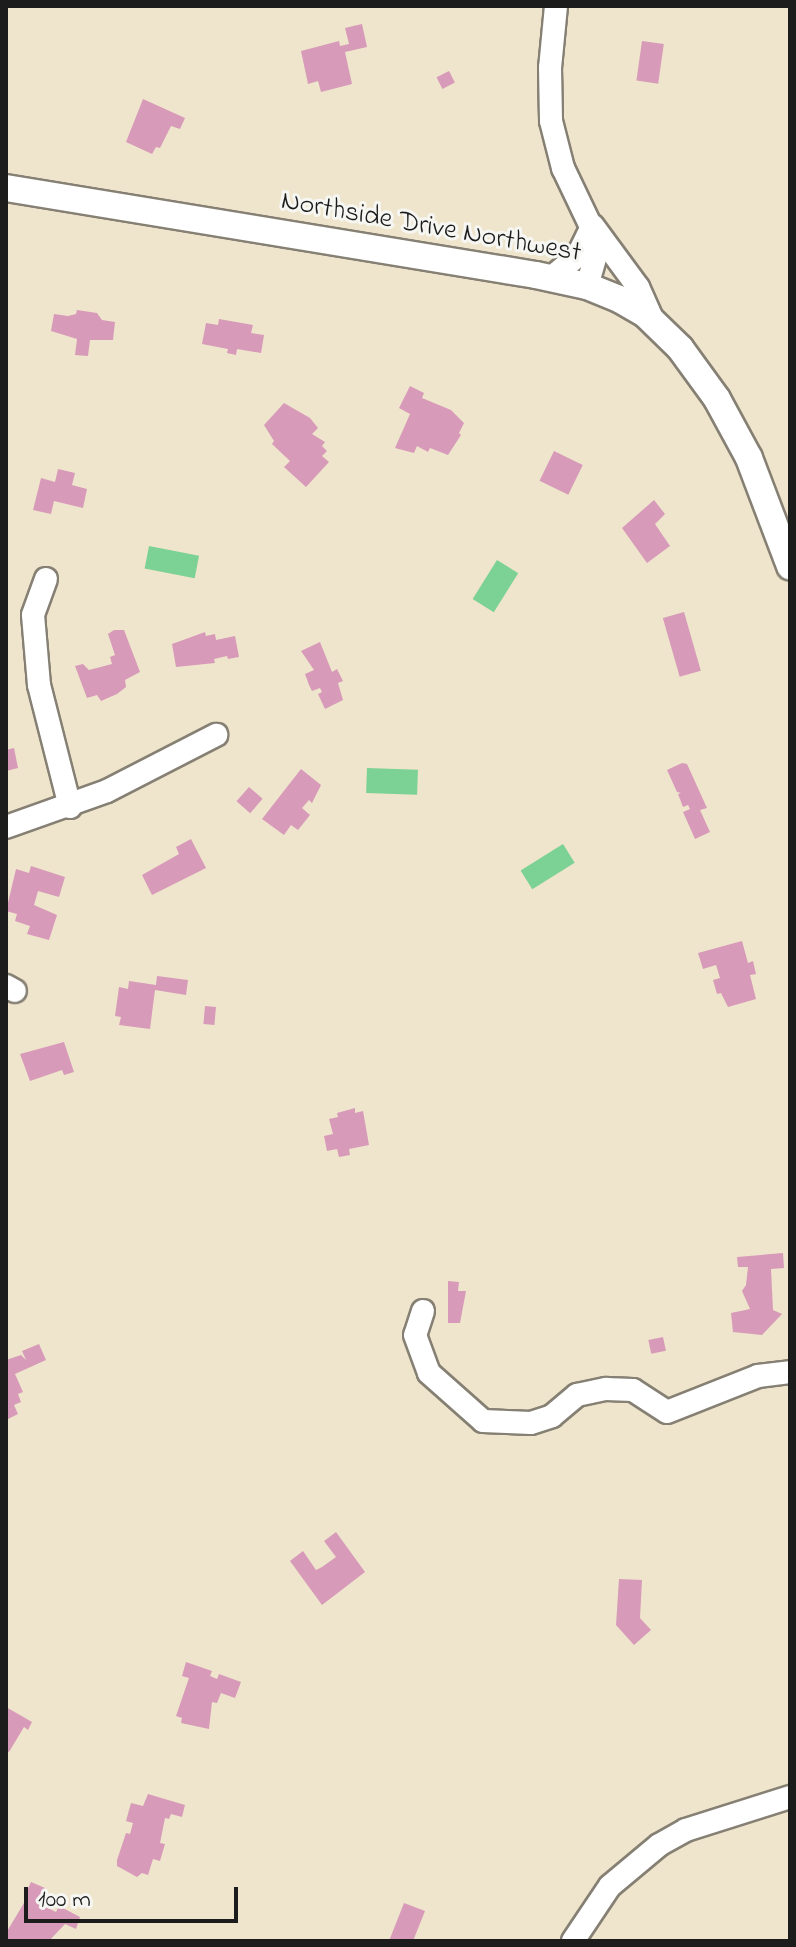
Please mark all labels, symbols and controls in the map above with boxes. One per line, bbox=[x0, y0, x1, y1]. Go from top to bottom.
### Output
street label: Northside Drive Northwest bbox=[278, 185, 584, 271]
scale bar bbox=[28, 1871, 242, 1921]
text: 100 m bbox=[38, 1883, 91, 1918]

